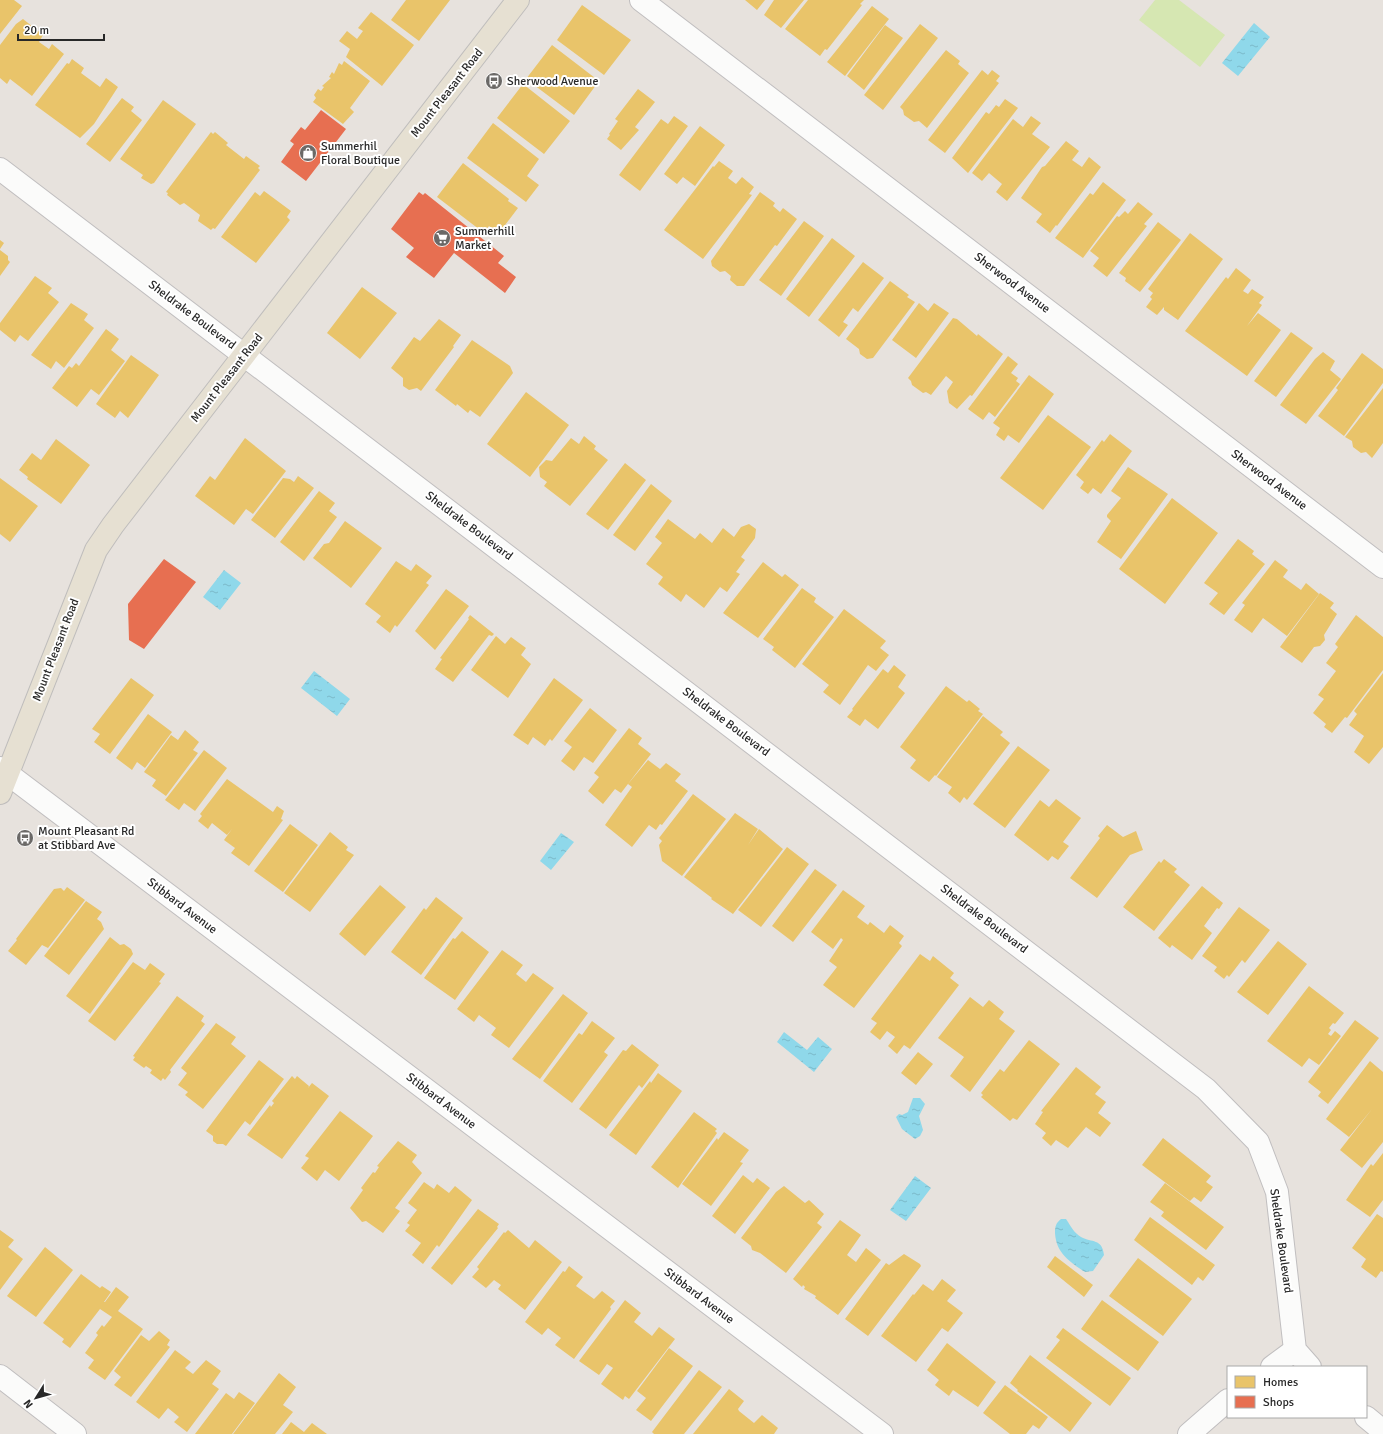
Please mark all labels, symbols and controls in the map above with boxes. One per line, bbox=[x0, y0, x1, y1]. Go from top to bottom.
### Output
scale bar bbox=[18, 16, 104, 42]
text: 20 m bbox=[24, 23, 49, 38]
street label: Mount Pleasant Road bbox=[408, 46, 486, 140]
bus stop icon: Sherwood Avenue bbox=[484, 71, 504, 91]
place label: Sherwood Avenue bbox=[507, 74, 598, 89]
place label: Summerhil Floral Boutique bbox=[321, 139, 400, 168]
shop icon: Summerhil Floral Boutique bbox=[298, 143, 318, 163]
place label: Summerhill Market bbox=[455, 224, 515, 253]
supermarket icon: Summerhill Market bbox=[432, 228, 452, 248]
street label: Sherwood Avenue bbox=[971, 250, 1053, 316]
street label: Sheldrake Boulevard bbox=[145, 277, 239, 353]
street label: Mount Pleasant Road bbox=[188, 331, 266, 425]
street label: Sherwood Avenue bbox=[1228, 447, 1310, 513]
street label: Sheldrake Boulevard bbox=[422, 488, 516, 564]
street label: Mount Pleasant Road bbox=[30, 597, 82, 703]
street label: Sheldrake Boulevard bbox=[679, 684, 773, 760]
place label: Mount Pleasant Rd at Stibbard Ave bbox=[38, 824, 134, 853]
bus stop icon: Mount Pleasant Rd at Stibbard Ave bbox=[15, 828, 35, 848]
street label: Stibbard Avenue bbox=[144, 875, 220, 937]
street label: Sheldrake Boulevard bbox=[937, 881, 1031, 957]
street label: Stibbard Avenue bbox=[403, 1070, 479, 1132]
street label: Sheldrake Boulevard bbox=[1266, 1188, 1296, 1294]
street label: Stibbard Avenue bbox=[661, 1265, 737, 1327]
legend bbox=[1227, 1366, 1367, 1418]
text: Homes bbox=[1263, 1375, 1298, 1390]
north arrow bbox=[16, 1378, 56, 1418]
text: Shops bbox=[1263, 1395, 1294, 1410]
text: N bbox=[21, 1397, 36, 1411]

